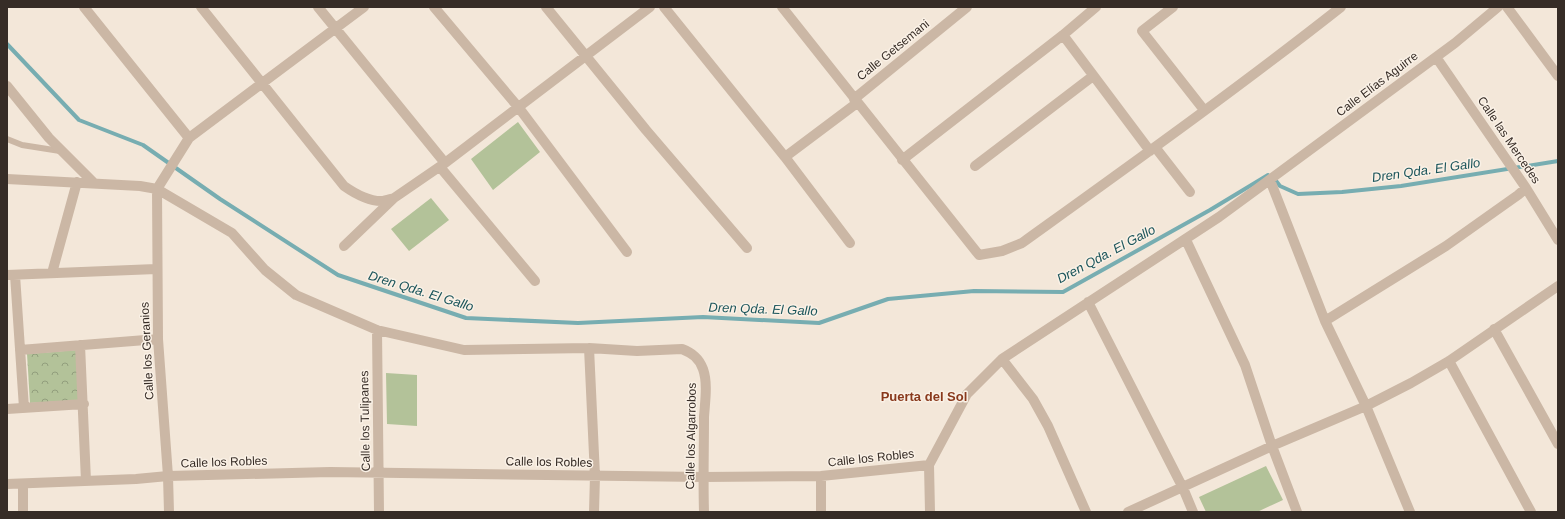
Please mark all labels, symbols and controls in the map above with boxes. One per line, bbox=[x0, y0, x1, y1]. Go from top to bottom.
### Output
street label: Calle Getsemani bbox=[854, 17, 932, 83]
street label: Calle Elías Aguirre bbox=[1333, 49, 1421, 119]
street label: Calle las Mercedes bbox=[1475, 94, 1543, 186]
water label: Dren Qda. El Gallo bbox=[1371, 155, 1481, 185]
water label: Dren Qda. El Gallo bbox=[1054, 222, 1158, 286]
water label: Dren Qda. El Gallo bbox=[367, 268, 475, 314]
water label: Dren Qda. El Gallo bbox=[708, 300, 818, 318]
street label: Calle los Geranios bbox=[137, 302, 157, 400]
street label: Calle los Tulipanes bbox=[357, 371, 373, 471]
street label: Calle los Algarrobos bbox=[683, 383, 699, 489]
district label: Puerta del Sol bbox=[881, 389, 967, 404]
street label: Calle los Robles bbox=[827, 447, 915, 469]
street label: Calle los Robles bbox=[180, 453, 268, 471]
street label: Calle los Robles bbox=[506, 454, 592, 470]

